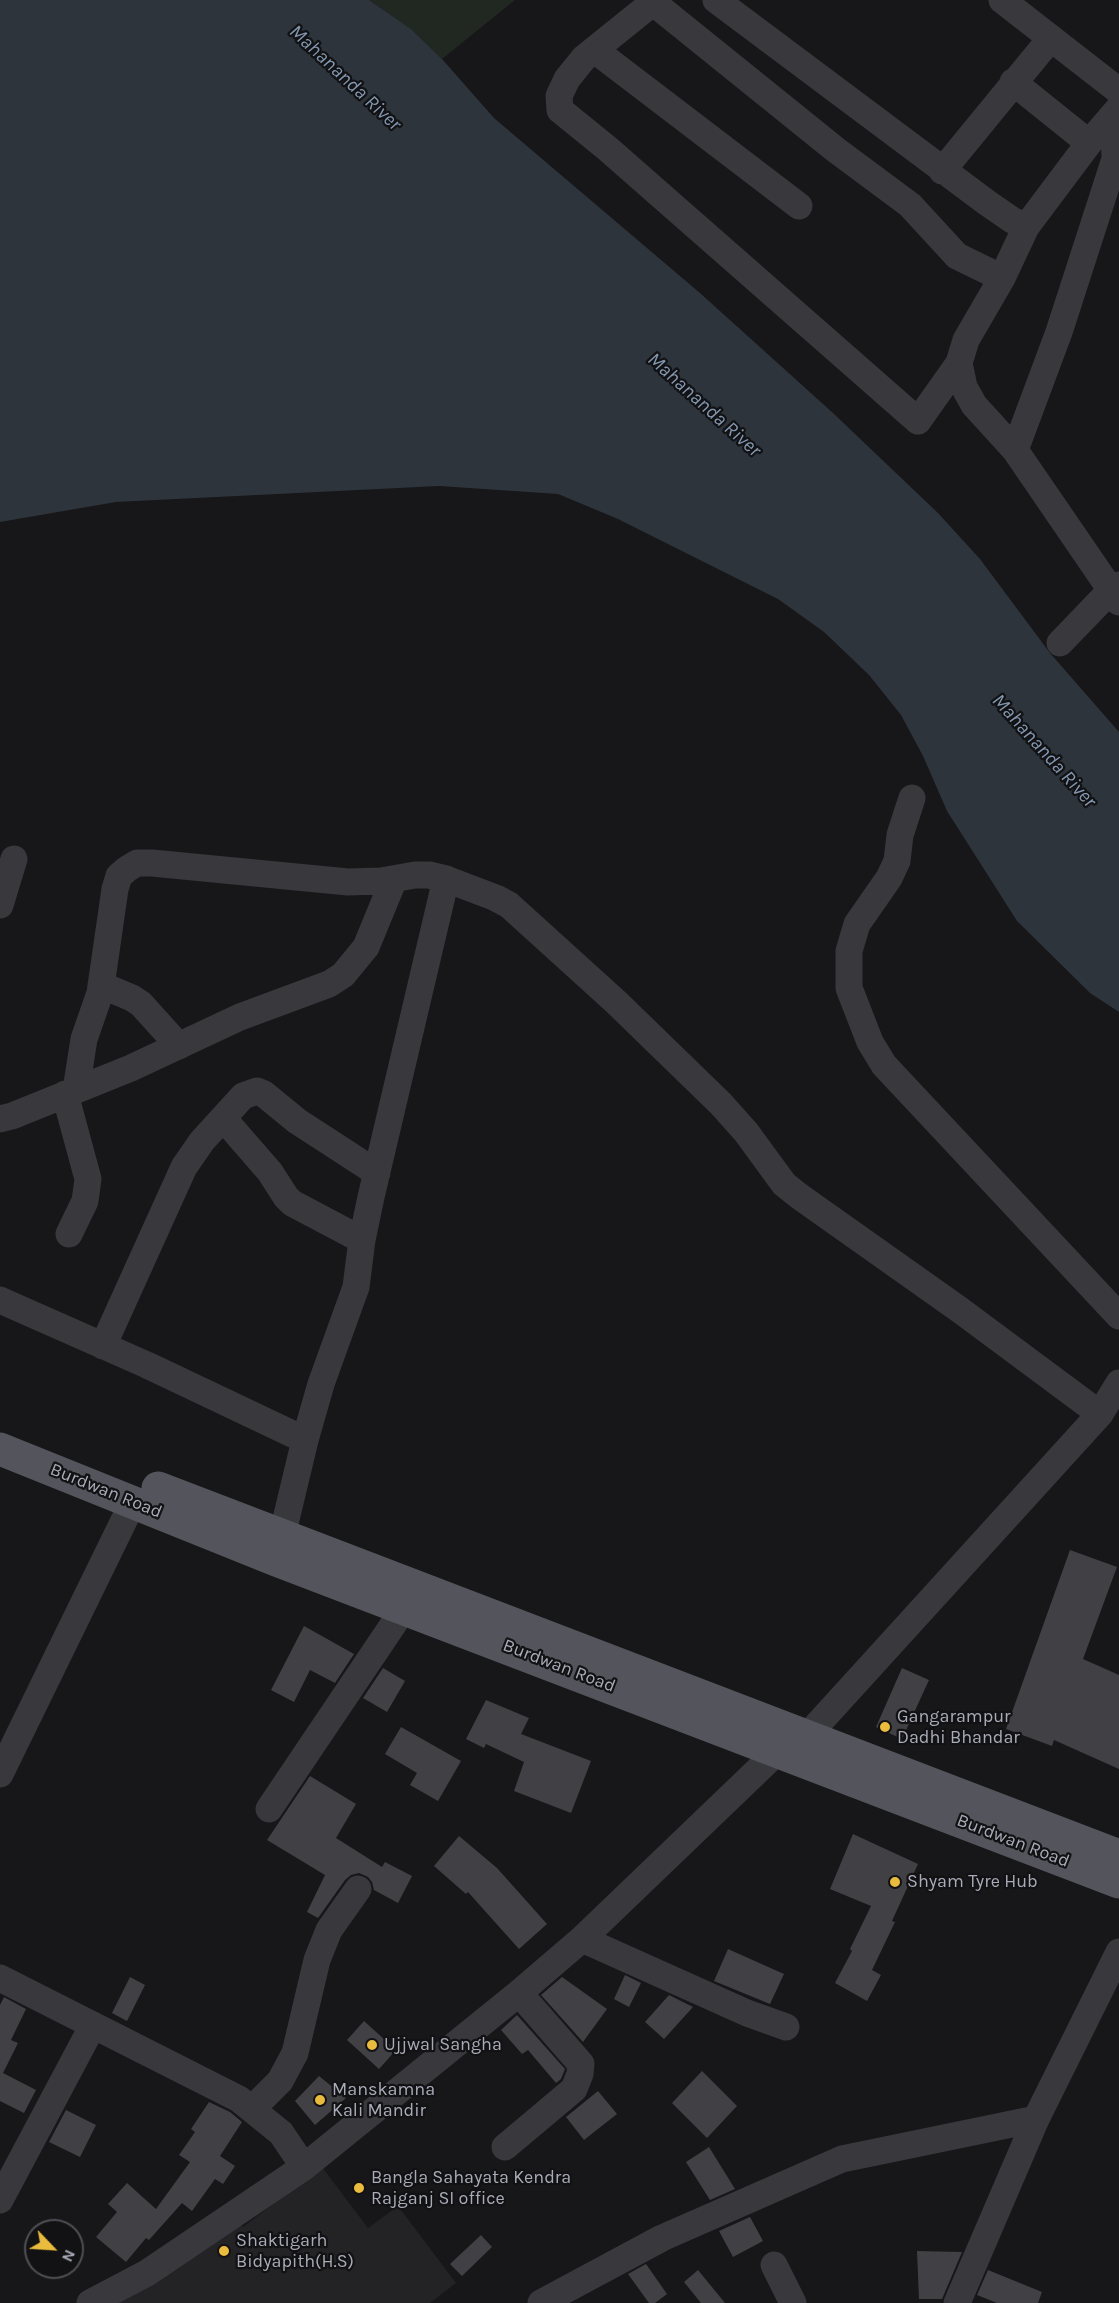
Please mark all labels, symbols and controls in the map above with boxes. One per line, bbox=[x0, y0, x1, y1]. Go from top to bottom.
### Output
water label: Mahananda River bbox=[284, 20, 406, 136]
water label: Mahananda River bbox=[642, 348, 766, 462]
water label: Mahananda River bbox=[987, 689, 1101, 813]
street label: Burdwan Road bbox=[47, 1459, 165, 1523]
street label: Burdwan Road bbox=[500, 1635, 618, 1697]
place label: Gangarampur Dadhi Bhandar bbox=[897, 1706, 1020, 1748]
marker: Gangarampur Dadhi Bhandar bbox=[878, 1720, 892, 1734]
street label: Burdwan Road bbox=[954, 1810, 1072, 1872]
place label: Shyam Tyre Hub bbox=[907, 1871, 1038, 1893]
marker: Shyam Tyre Hub bbox=[888, 1875, 902, 1889]
place label: Ujjwal Sangha bbox=[384, 2034, 502, 2056]
marker: Ujjwal Sangha bbox=[365, 2038, 379, 2052]
place label: Manskamna Kali Mandir bbox=[332, 2079, 435, 2122]
marker: Manskamna Kali Mandir bbox=[313, 2093, 327, 2107]
place label: Bangla Sahayata Kendra Rajganj SI office bbox=[371, 2167, 571, 2210]
marker: Bangla Sahayata Kendra Rajganj SI office bbox=[352, 2181, 366, 2195]
north arrow bbox=[24, 2219, 84, 2279]
place label: Shaktigarh Bidyapith(H.S) bbox=[236, 2230, 354, 2272]
marker: Shaktigarh Bidyapith(H.S) bbox=[217, 2244, 231, 2258]
text: N bbox=[58, 2247, 80, 2265]

